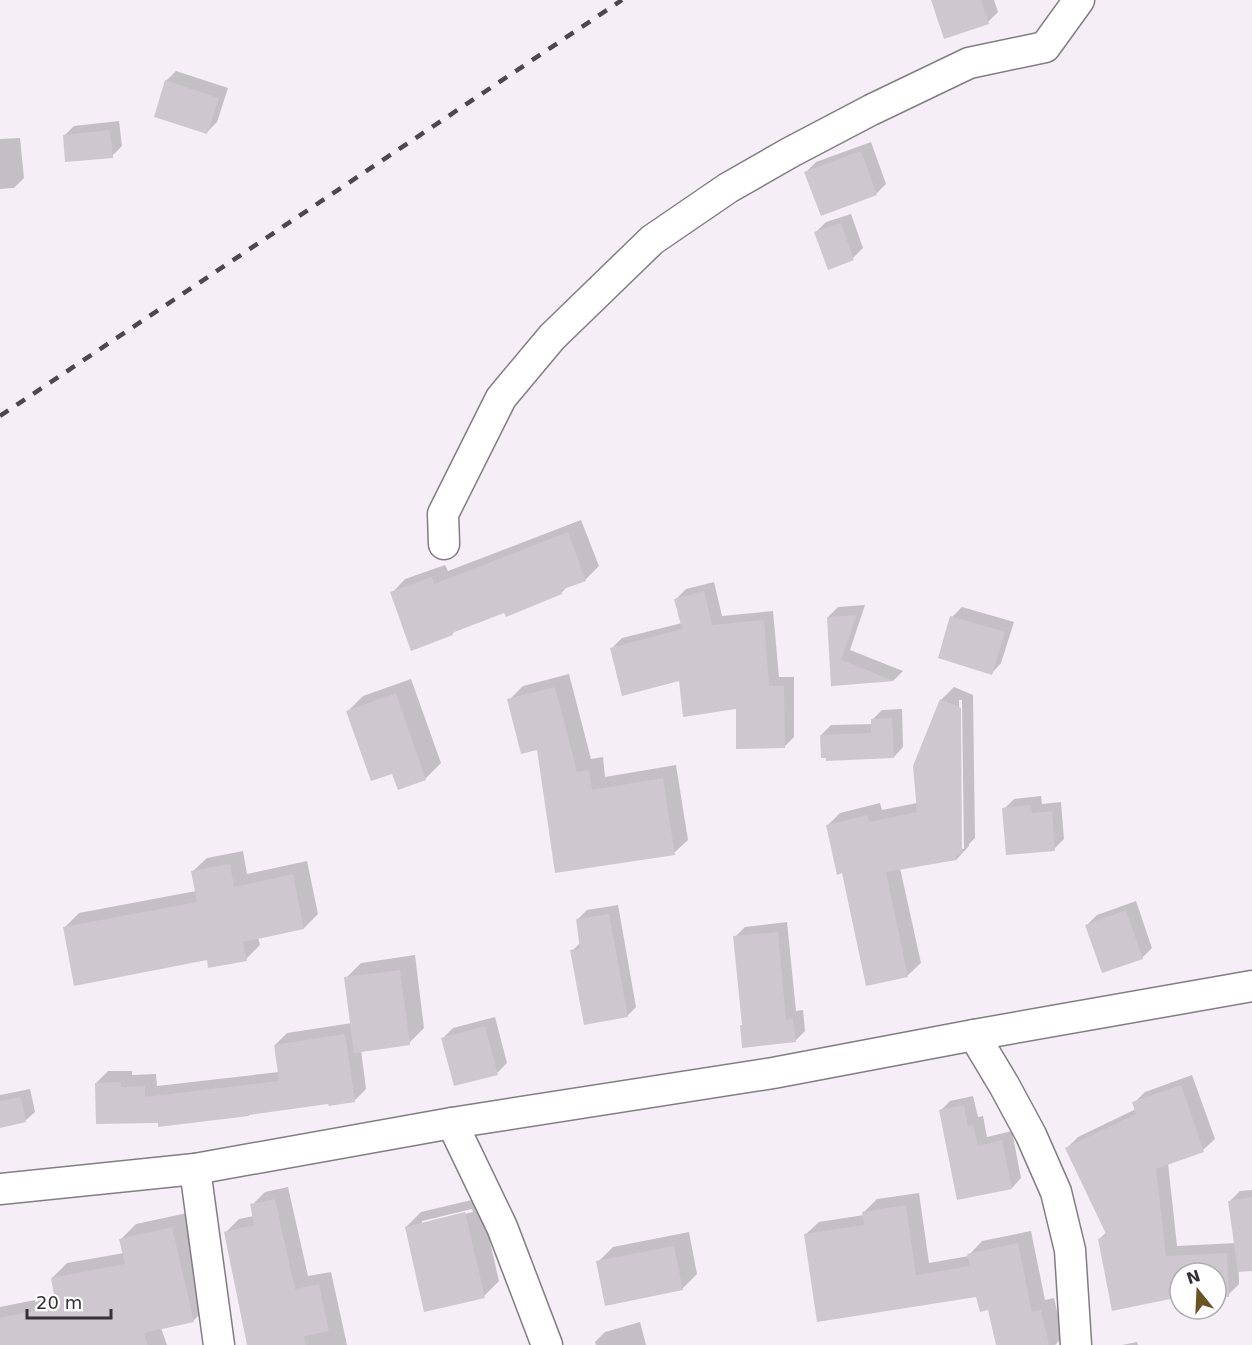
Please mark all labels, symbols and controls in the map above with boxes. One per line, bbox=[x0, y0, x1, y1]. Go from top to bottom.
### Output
north arrow bbox=[1168, 1261, 1228, 1321]
text: N bbox=[1184, 1266, 1203, 1288]
scale bar bbox=[27, 1282, 111, 1320]
text: 20 m bbox=[36, 1292, 82, 1313]

